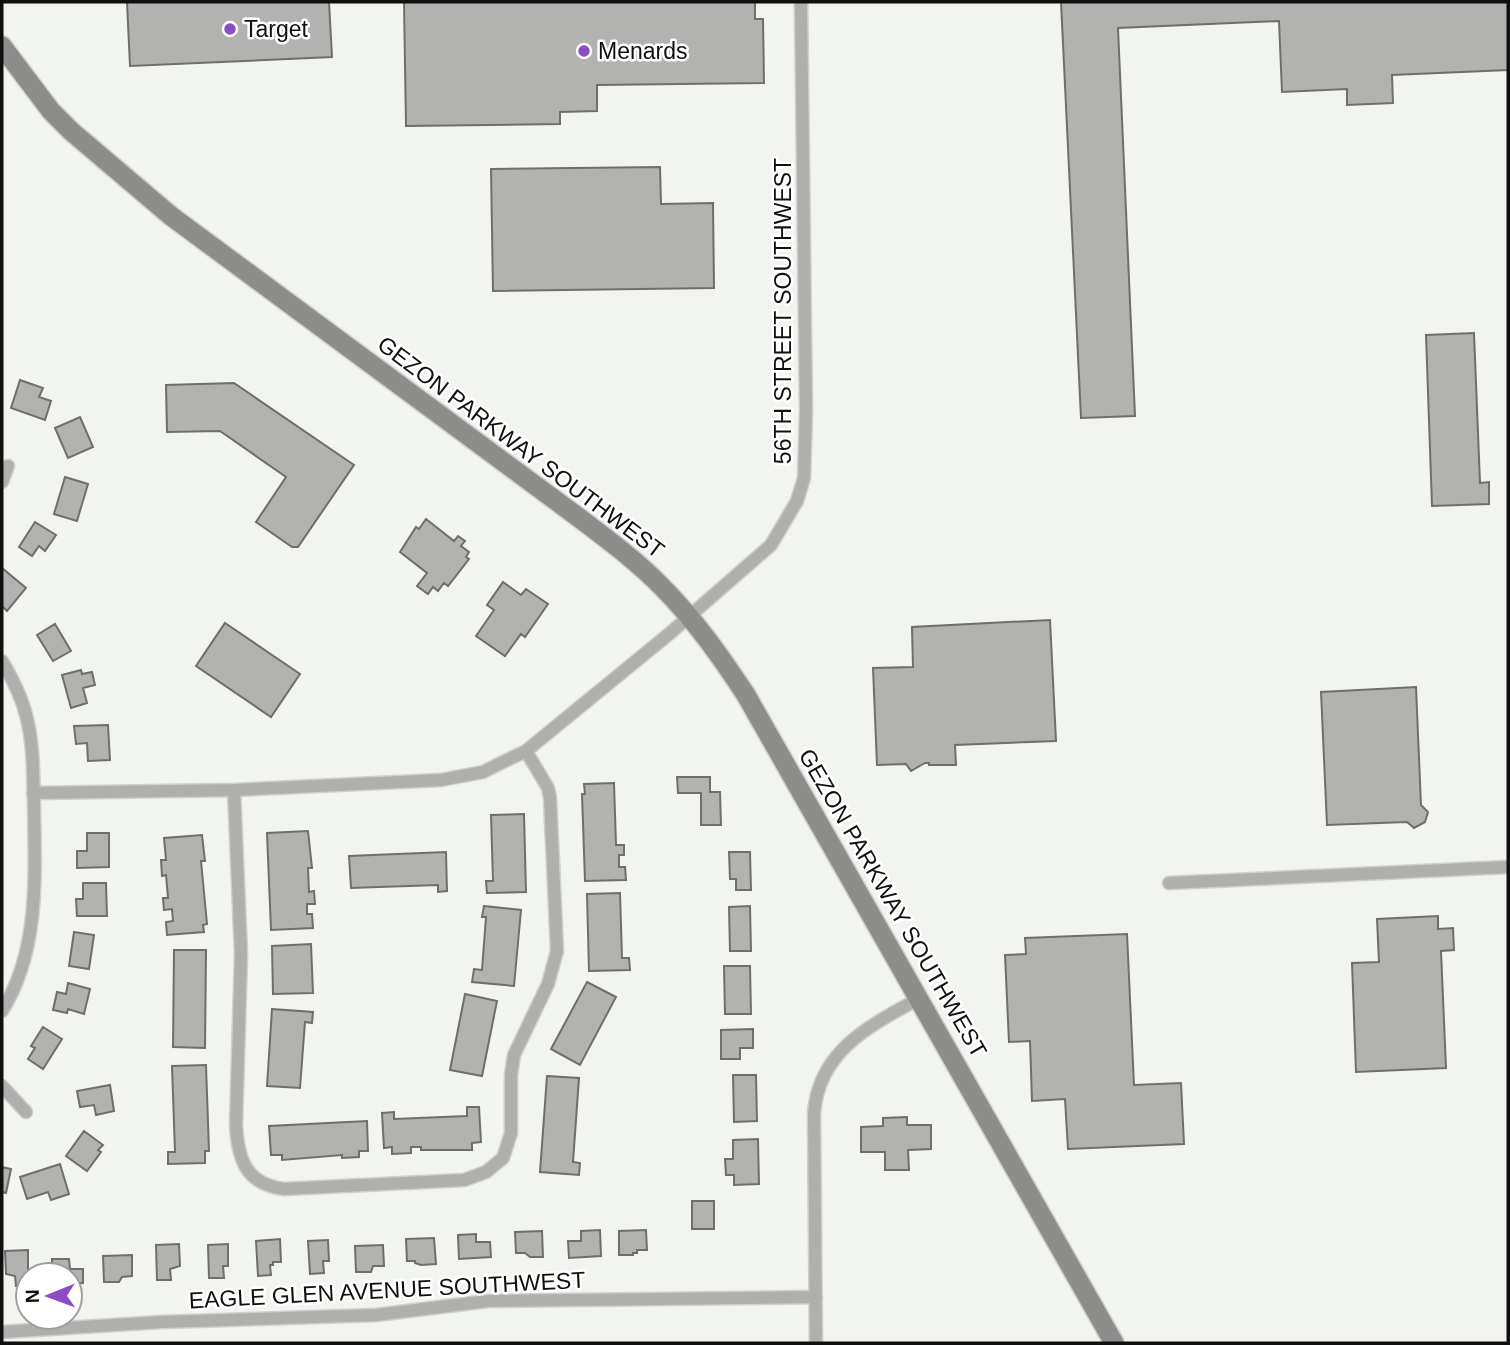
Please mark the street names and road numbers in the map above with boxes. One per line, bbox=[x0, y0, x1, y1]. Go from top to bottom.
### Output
street label: 56TH STREET SOUTHWEST bbox=[770, 158, 796, 464]
street label: GEZON PARKWAY SOUTHWEST bbox=[373, 331, 669, 563]
street label: GEZON PARKWAY SOUTHWEST bbox=[794, 744, 992, 1062]
street label: EAGLE GLEN AVENUE SOUTHWEST bbox=[188, 1267, 586, 1313]

